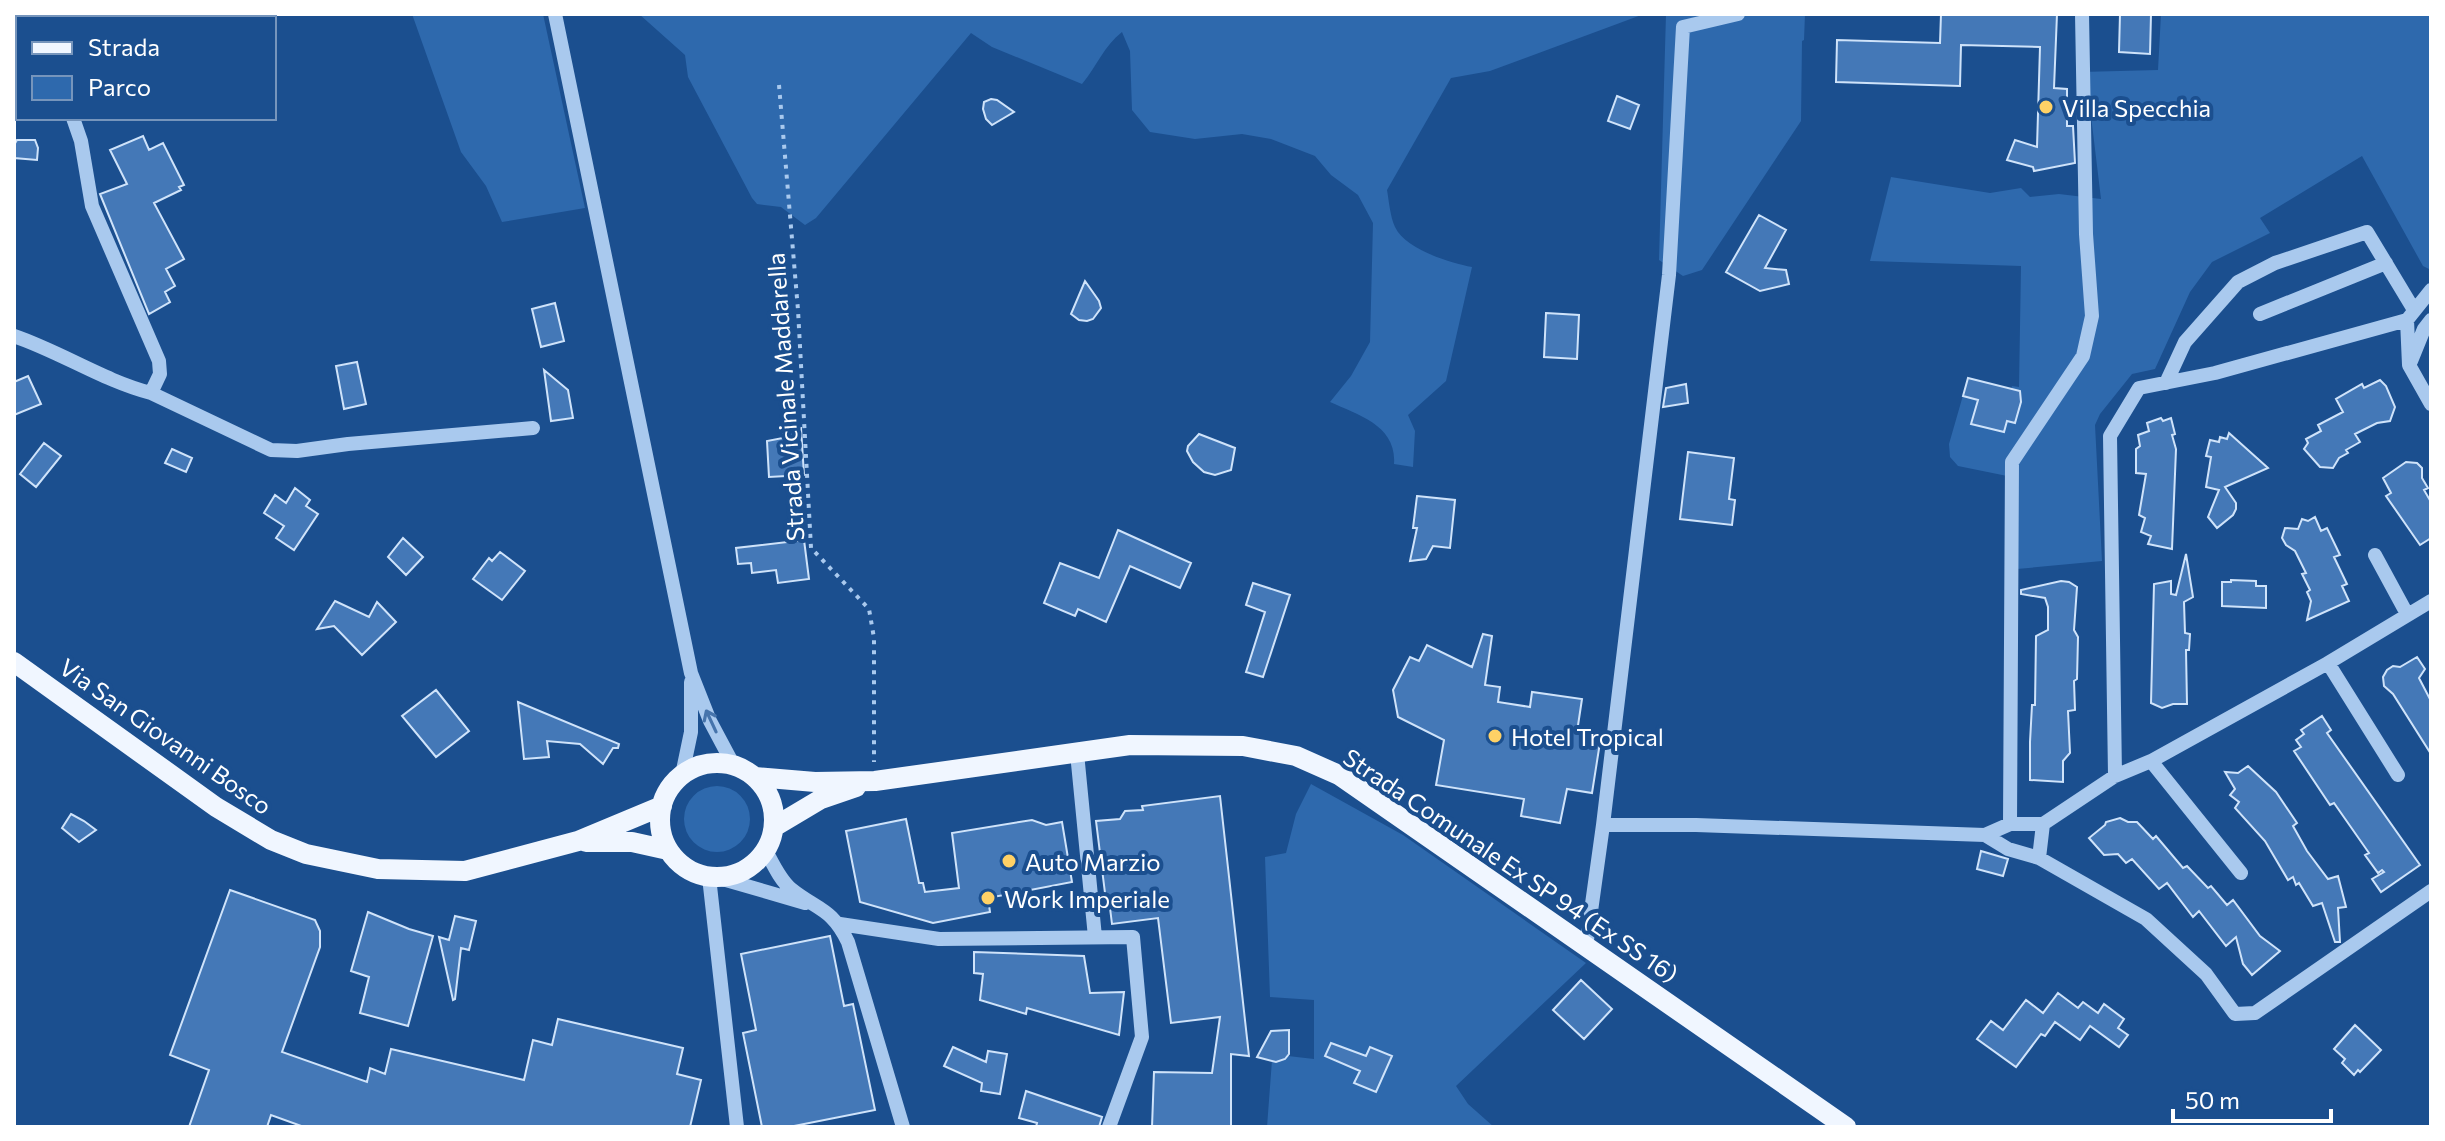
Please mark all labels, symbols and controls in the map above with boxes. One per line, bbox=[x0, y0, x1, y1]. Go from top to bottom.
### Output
legend bbox=[16, 16, 276, 120]
text: Strada bbox=[88, 32, 160, 61]
text: Parco bbox=[88, 72, 151, 101]
place label: Villa Specchia bbox=[2062, 93, 2211, 122]
marker: Villa Specchia bbox=[2037, 98, 2055, 116]
street label: Strada Vicinale Maddarella bbox=[760, 252, 810, 542]
street label: Via San Giovanni Bosco bbox=[54, 652, 278, 820]
one-way arrow bbox=[703, 709, 718, 733]
place label: Hotel Tropical bbox=[1511, 722, 1664, 751]
marker: Hotel Tropical bbox=[1486, 727, 1504, 745]
street label: Strada Comunale Ex SP 94 (Ex SS 16) bbox=[1338, 742, 1684, 988]
place label: Auto Marzio bbox=[1025, 847, 1161, 876]
marker: Auto Marzio bbox=[1000, 852, 1018, 870]
place label: Work Imperiale bbox=[1004, 884, 1170, 913]
marker: Work Imperiale bbox=[979, 889, 997, 907]
scale bar bbox=[2173, 1073, 2331, 1123]
text: 50 m bbox=[2185, 1085, 2240, 1114]

